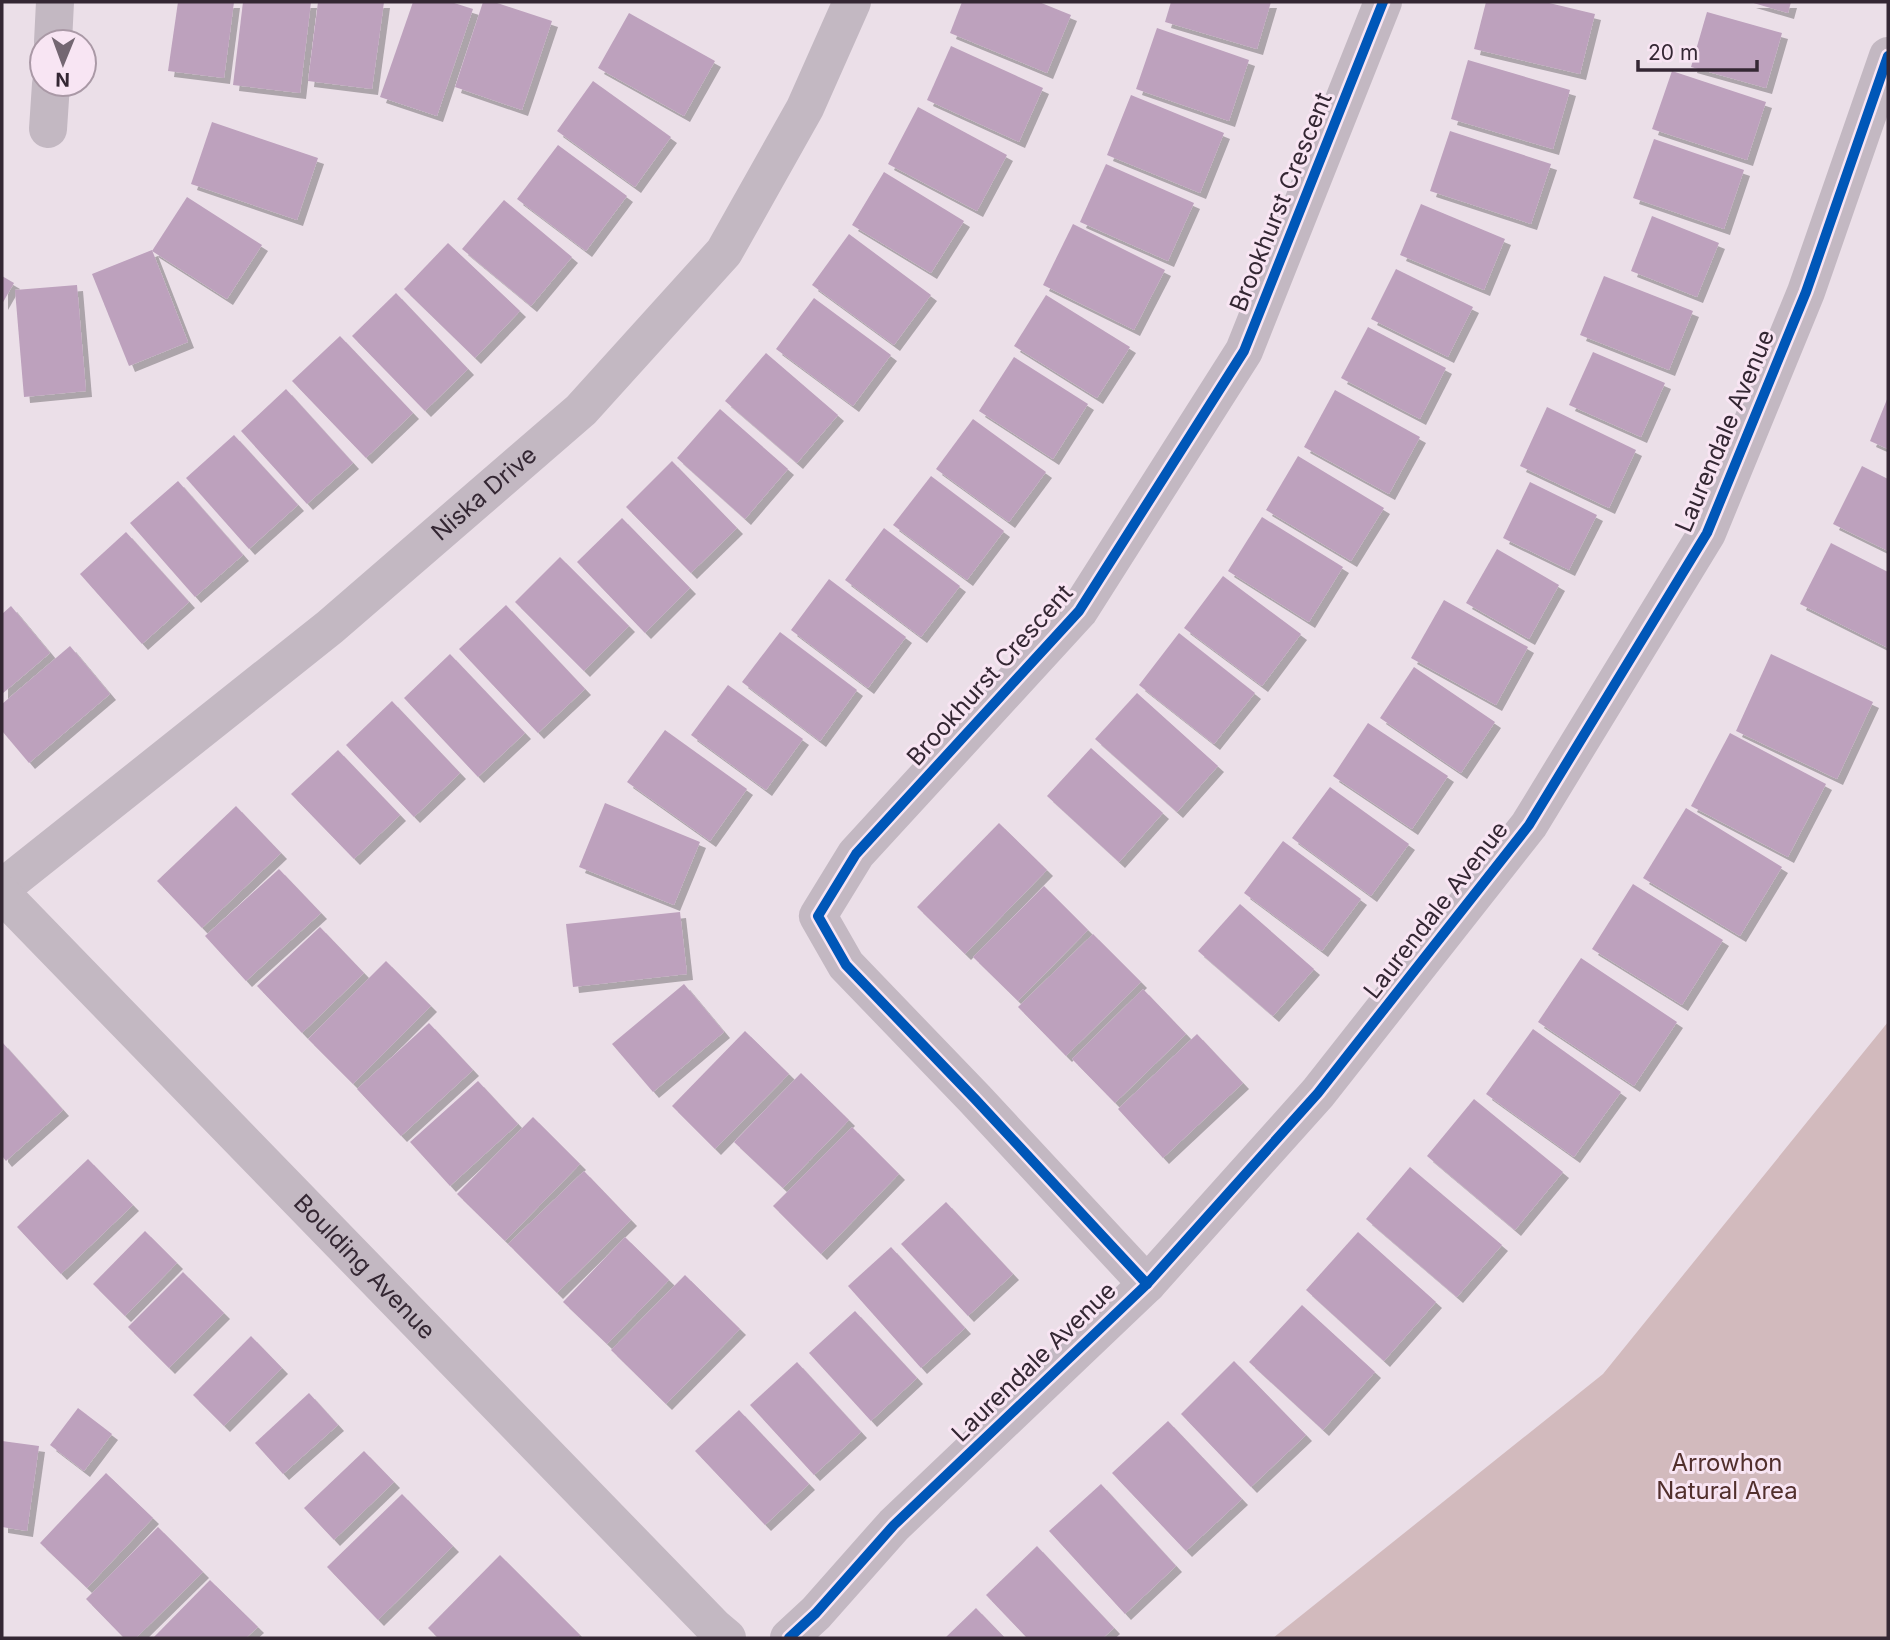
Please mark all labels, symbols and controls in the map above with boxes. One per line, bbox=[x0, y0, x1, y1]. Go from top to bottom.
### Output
north arrow bbox=[28, 28, 98, 98]
scale bar bbox=[1638, 28, 1757, 72]
text: 20 m bbox=[1648, 40, 1698, 65]
text: N bbox=[55, 68, 70, 91]
street label: Brookhurst Crescent bbox=[1223, 88, 1338, 316]
street label: Laurendale Avenue bbox=[1669, 325, 1780, 536]
street label: Niska Drive bbox=[425, 440, 542, 547]
street label: Brookhurst Crescent bbox=[901, 578, 1079, 771]
street label: Laurendale Avenue bbox=[1357, 815, 1514, 1004]
street label: Boulding Avenue bbox=[288, 1188, 441, 1345]
street label: Laurendale Avenue bbox=[946, 1276, 1122, 1447]
park label: Arrowhon Natural Area bbox=[1656, 1448, 1798, 1505]

